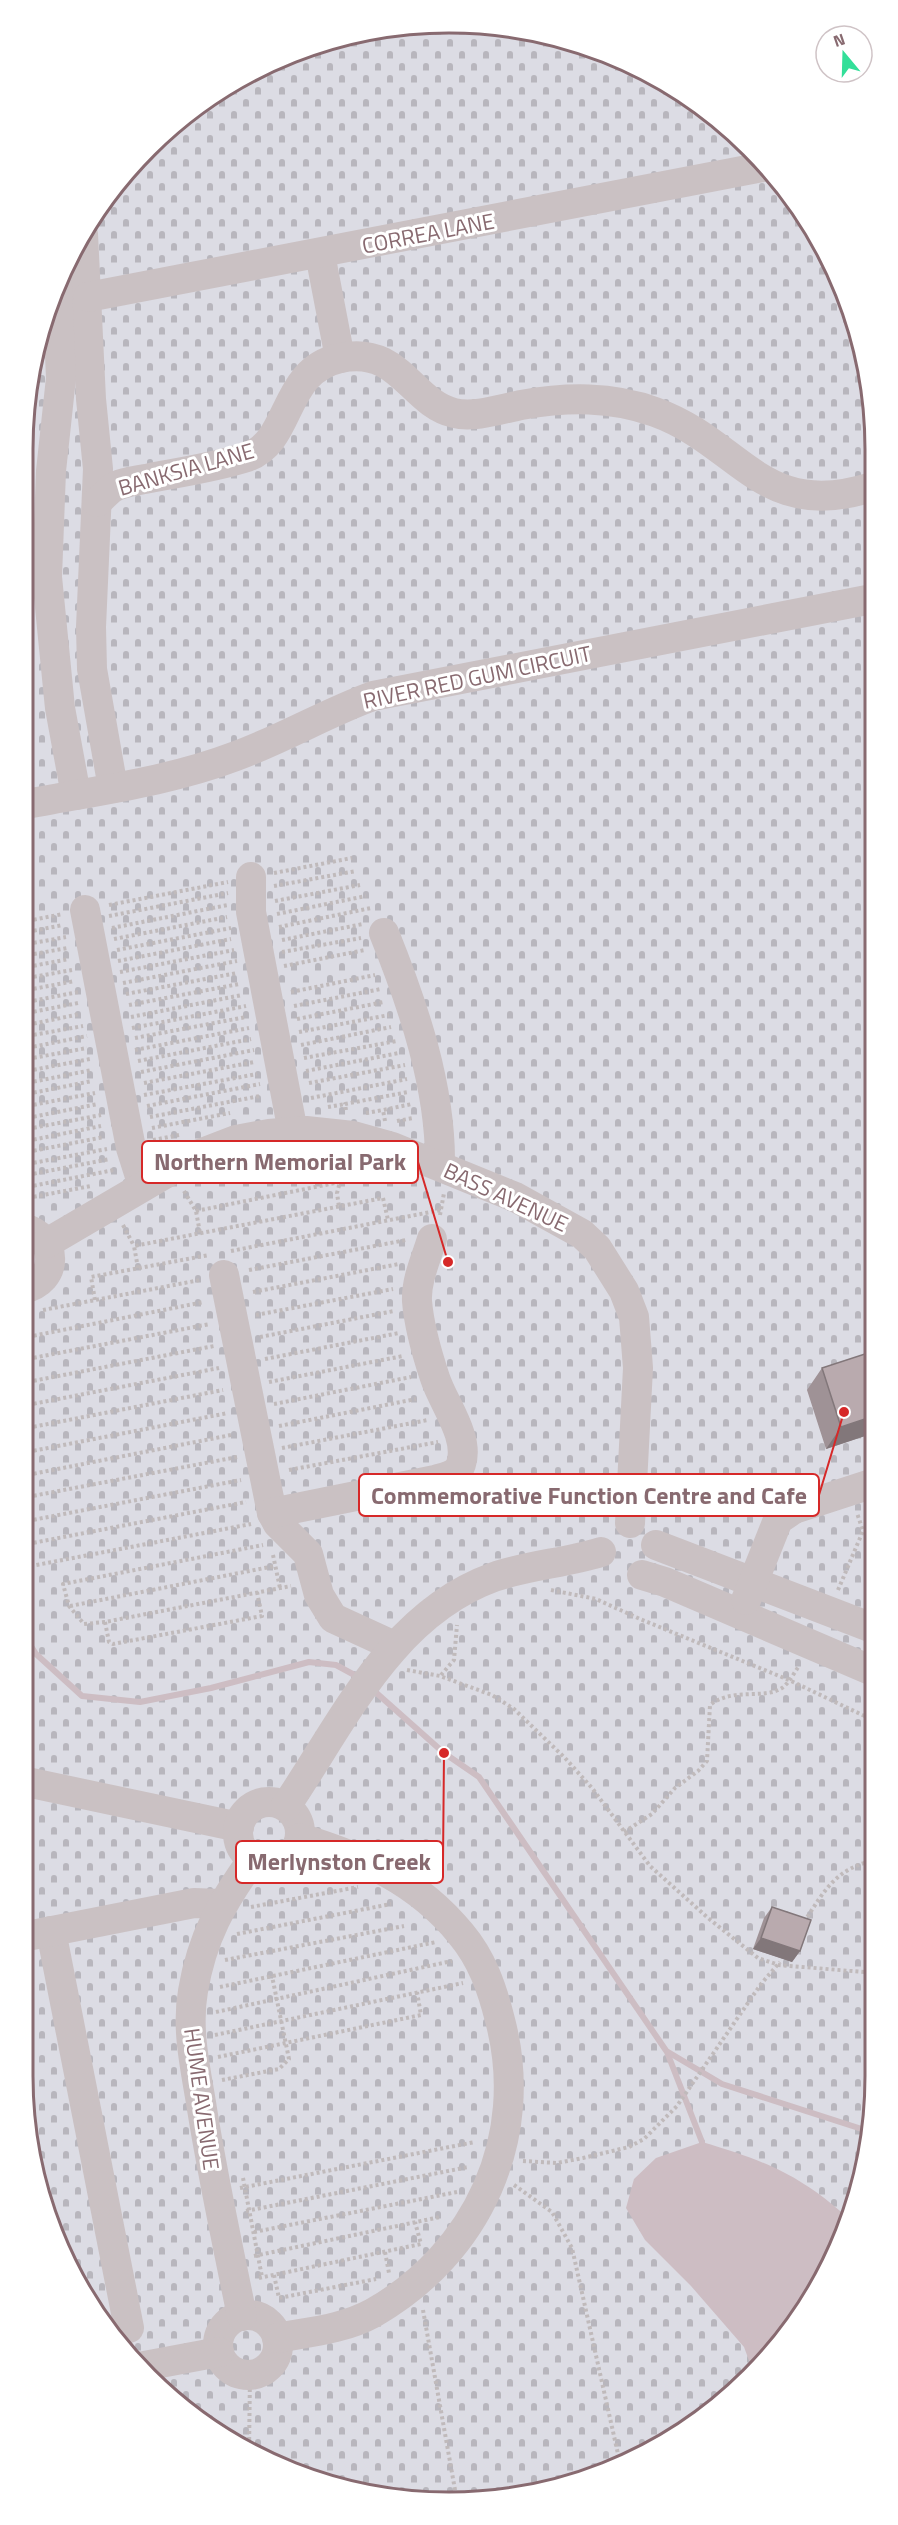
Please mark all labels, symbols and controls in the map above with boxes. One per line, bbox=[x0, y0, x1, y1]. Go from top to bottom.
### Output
north arrow bbox=[814, 24, 874, 84]
text: N bbox=[830, 27, 848, 53]
street label: CORREA LANE bbox=[359, 204, 497, 262]
street label: BANKSIA LANE bbox=[114, 433, 258, 505]
street label: RIVER RED GUM CIRCUIT bbox=[360, 636, 594, 718]
callout: Northern Memorial Park bbox=[142, 1141, 418, 1183]
text: Northern Memorial Park bbox=[154, 1143, 407, 1179]
street label: BASS AVENUE bbox=[438, 1153, 574, 1241]
callout: Commemorative Function Centre and Cafe bbox=[359, 1474, 819, 1516]
text: Commemorative Function Centre and Cafe bbox=[371, 1477, 807, 1513]
callout: Merlynston Creek bbox=[236, 1841, 443, 1883]
text: Merlynston Creek bbox=[247, 1843, 431, 1879]
street label: HUME AVENUE bbox=[175, 2026, 229, 2172]

